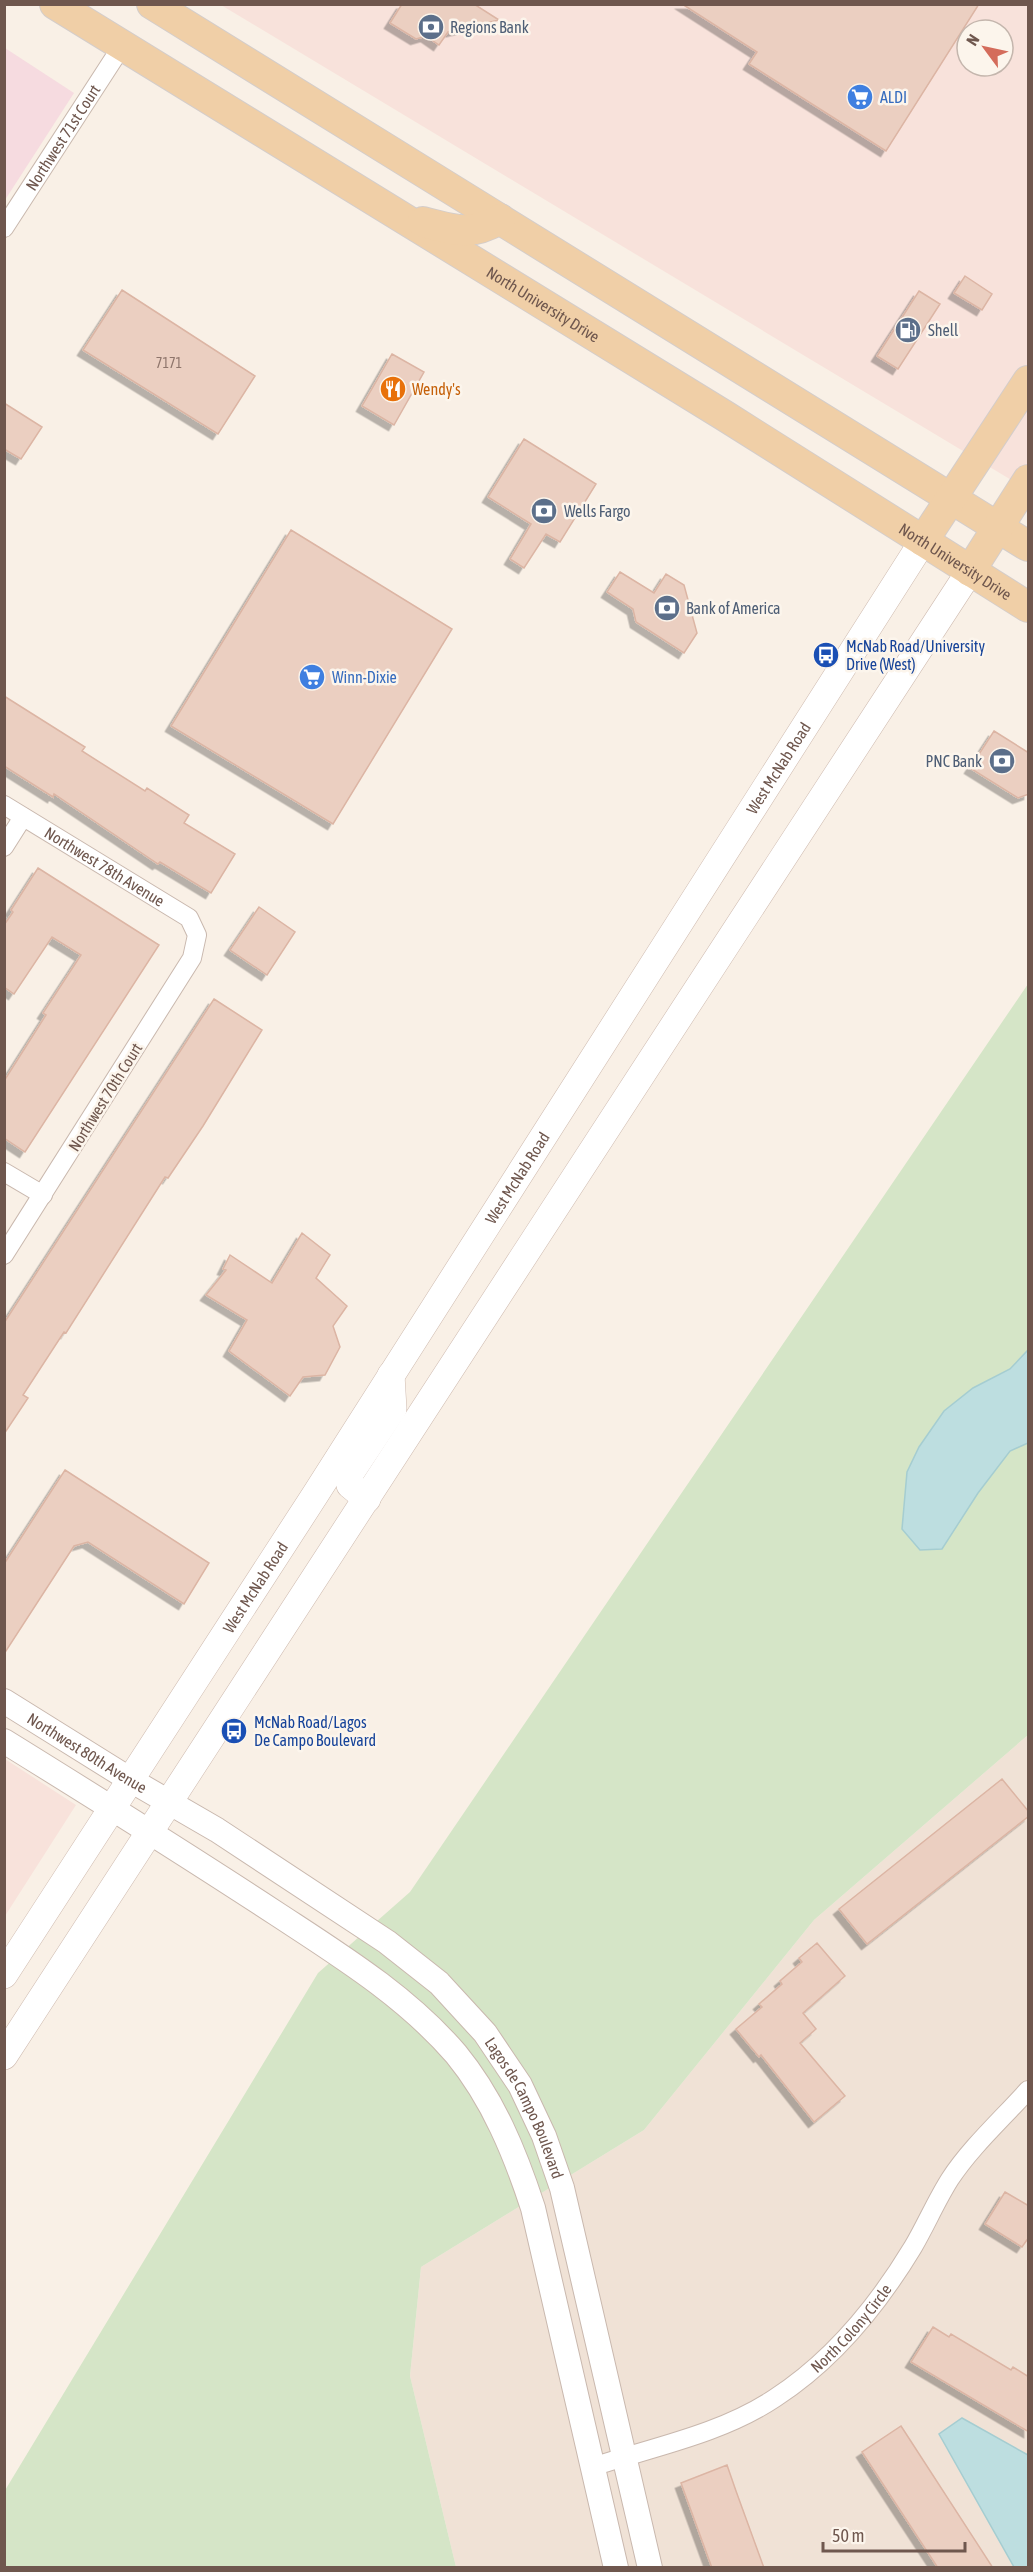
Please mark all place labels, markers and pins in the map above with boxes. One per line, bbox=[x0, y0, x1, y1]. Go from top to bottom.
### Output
bank icon: Regions Bank bbox=[416, 12, 446, 42]
place label: Regions Bank bbox=[450, 18, 529, 37]
supermarket icon: ALDI bbox=[845, 82, 875, 112]
place label: ALDI bbox=[880, 88, 907, 106]
fuel station icon: Shell bbox=[893, 315, 923, 345]
place label: Shell bbox=[928, 321, 959, 339]
restaurant icon: Wendy's bbox=[378, 374, 408, 404]
place label: Wendy's bbox=[412, 380, 461, 399]
bank icon: Wells Fargo bbox=[529, 496, 559, 526]
place label: Wells Fargo bbox=[564, 502, 631, 521]
bank icon: Bank of America bbox=[652, 593, 682, 623]
place label: Bank of America bbox=[686, 599, 781, 617]
place label: McNab Road/University Drive (West) bbox=[846, 637, 985, 674]
bus stop icon: McNab Road/University Drive (West) bbox=[811, 640, 841, 670]
supermarket icon: Winn-Dixie bbox=[297, 662, 327, 692]
place label: Winn-Dixie bbox=[332, 668, 397, 686]
bank icon: PNC Bank bbox=[987, 746, 1017, 776]
place label: PNC Bank bbox=[926, 752, 982, 770]
place label: McNab Road/Lagos De Campo Boulevard bbox=[254, 1713, 376, 1750]
bus stop icon: McNab Road/Lagos De Campo Boulevard bbox=[219, 1716, 249, 1746]

